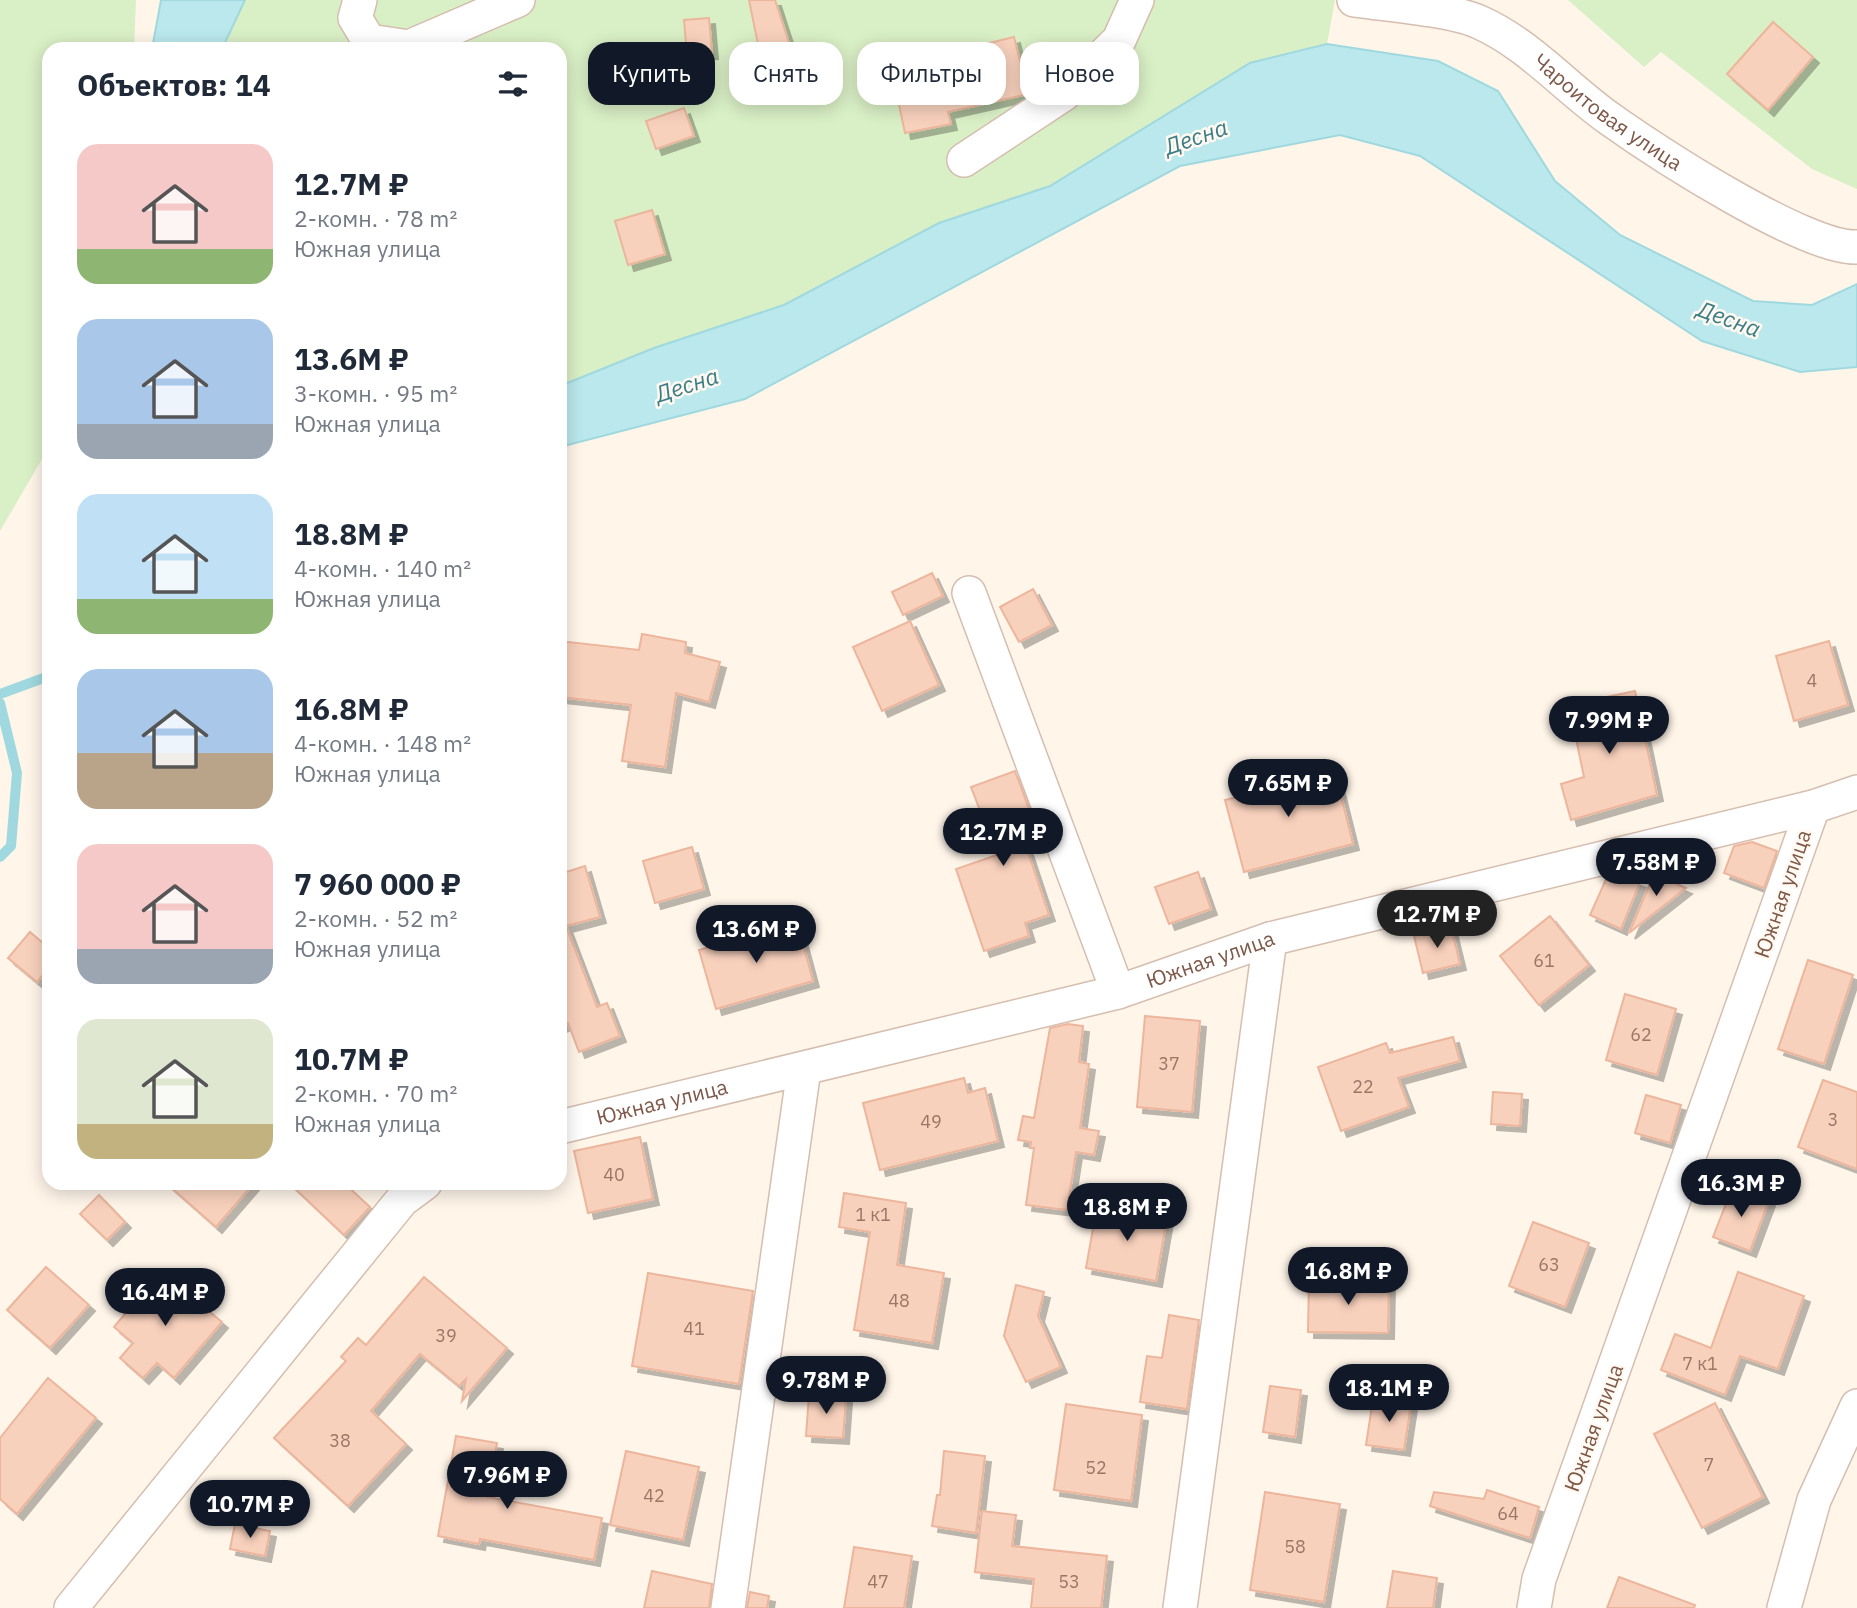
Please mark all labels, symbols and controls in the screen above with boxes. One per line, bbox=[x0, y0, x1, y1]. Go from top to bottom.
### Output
chip: Купить bbox=[588, 42, 715, 105]
chip: Снять bbox=[729, 42, 843, 105]
chip: Фильтры bbox=[857, 42, 1006, 105]
chip: Новое bbox=[1020, 42, 1139, 105]
street label: Чароитовая улица bbox=[1528, 47, 1688, 176]
text: Объектов: 14 bbox=[77, 65, 271, 104]
icon: filters bbox=[494, 65, 532, 103]
water label: Десна bbox=[1158, 111, 1231, 161]
text: 12.7M ₽ bbox=[294, 164, 409, 203]
icon: home bbox=[133, 172, 217, 256]
text: 2-комн. · 78 m² bbox=[294, 203, 457, 233]
text: Южная улица bbox=[294, 233, 441, 263]
water label: Десна bbox=[1692, 292, 1765, 343]
text: 13.6M ₽ bbox=[294, 339, 409, 378]
icon: home bbox=[133, 347, 217, 431]
water label: Десна bbox=[649, 360, 722, 409]
text: 3-комн. · 95 m² bbox=[294, 378, 457, 408]
text: Южная улица bbox=[294, 408, 441, 438]
text: 18.8M ₽ bbox=[294, 514, 409, 553]
icon: home bbox=[133, 522, 217, 606]
text: 4-комн. · 140 m² bbox=[294, 553, 471, 583]
text: Южная улица bbox=[294, 583, 441, 613]
house number: 4 bbox=[1807, 669, 1818, 692]
text: 16.8M ₽ bbox=[294, 689, 409, 728]
pin: 7.99M ₽ bbox=[1544, 696, 1674, 756]
icon: home bbox=[133, 697, 217, 781]
text: 7.99M ₽ bbox=[1565, 704, 1653, 734]
text: 4-комн. · 148 m² bbox=[294, 728, 471, 758]
text: Южная улица bbox=[294, 758, 441, 788]
pin: 7.65M ₽ bbox=[1223, 760, 1353, 819]
text: 7.65M ₽ bbox=[1244, 767, 1332, 797]
pin: 12.7M ₽ bbox=[938, 808, 1068, 868]
text: 12.7M ₽ bbox=[959, 816, 1047, 846]
street label: Южная улица bbox=[1747, 826, 1817, 962]
pin: 7.58M ₽ bbox=[1591, 838, 1721, 898]
text: 7.58M ₽ bbox=[1612, 846, 1700, 876]
text: 7 960 000 ₽ bbox=[294, 864, 461, 903]
icon: home bbox=[133, 872, 217, 956]
pin: 12.7M ₽ bbox=[1372, 890, 1502, 950]
text: 12.7M ₽ bbox=[1393, 898, 1481, 928]
text: 2-комн. · 52 m² bbox=[294, 903, 457, 933]
pin: 13.6M ₽ bbox=[691, 906, 821, 965]
text: 13.6M ₽ bbox=[712, 913, 800, 943]
street label: Южная улица bbox=[1142, 924, 1278, 994]
text: Южная улица bbox=[294, 933, 441, 963]
house number: 61 bbox=[1533, 949, 1555, 972]
house number: 62 bbox=[1630, 1023, 1652, 1046]
text: 10.7M ₽ bbox=[294, 1039, 409, 1078]
icon: home bbox=[133, 1047, 217, 1131]
house number: 37 bbox=[1158, 1052, 1180, 1075]
street label: Южная улица bbox=[593, 1072, 730, 1131]
house number: 22 bbox=[1352, 1075, 1374, 1098]
text: 2-комн. · 70 m² bbox=[294, 1078, 457, 1108]
text: Южная улица bbox=[294, 1108, 441, 1138]
house number: 3 bbox=[1828, 1108, 1838, 1131]
house number: 49 bbox=[920, 1110, 942, 1133]
pin: 16.3M ₽ bbox=[1676, 1160, 1806, 1219]
house number: 40 bbox=[603, 1163, 625, 1186]
text: 16.3M ₽ bbox=[1697, 1167, 1785, 1197]
pin: 18.8M ₽ bbox=[1062, 1184, 1192, 1243]
text: 18.8M ₽ bbox=[1083, 1191, 1171, 1221]
house number: 1 к1 bbox=[855, 1203, 891, 1226]
pin: 16.8M ₽ bbox=[1283, 1248, 1413, 1307]
house number: 63 bbox=[1538, 1253, 1560, 1276]
text: 16.8M ₽ bbox=[1304, 1255, 1392, 1285]
pin: 16.4M ₽ bbox=[100, 1268, 230, 1328]
text: 16.4M ₽ bbox=[121, 1276, 209, 1306]
house number: 48 bbox=[888, 1289, 910, 1312]
house number: 41 bbox=[683, 1317, 705, 1340]
house number: 39 bbox=[435, 1324, 457, 1347]
house number: 7 к1 bbox=[1682, 1352, 1718, 1375]
pin: 9.78M ₽ bbox=[761, 1356, 891, 1416]
street label: Южная улица bbox=[1557, 1360, 1629, 1495]
text: 9.78M ₽ bbox=[782, 1364, 870, 1394]
pin: 18.1M ₽ bbox=[1324, 1364, 1454, 1424]
text: 18.1M ₽ bbox=[1345, 1372, 1433, 1402]
house number: 38 bbox=[329, 1429, 351, 1452]
pin: 7.96M ₽ bbox=[442, 1452, 572, 1511]
house number: 7 bbox=[1704, 1453, 1714, 1476]
house number: 52 bbox=[1085, 1456, 1107, 1479]
text: 7.96M ₽ bbox=[463, 1459, 551, 1489]
pin: 10.7M ₽ bbox=[185, 1480, 315, 1540]
house number: 42 bbox=[643, 1484, 665, 1507]
text: 10.7M ₽ bbox=[206, 1488, 294, 1518]
house number: 64 bbox=[1497, 1502, 1519, 1525]
house number: 58 bbox=[1284, 1535, 1306, 1558]
house number: 47 bbox=[867, 1570, 889, 1593]
house number: 53 bbox=[1058, 1570, 1080, 1593]

